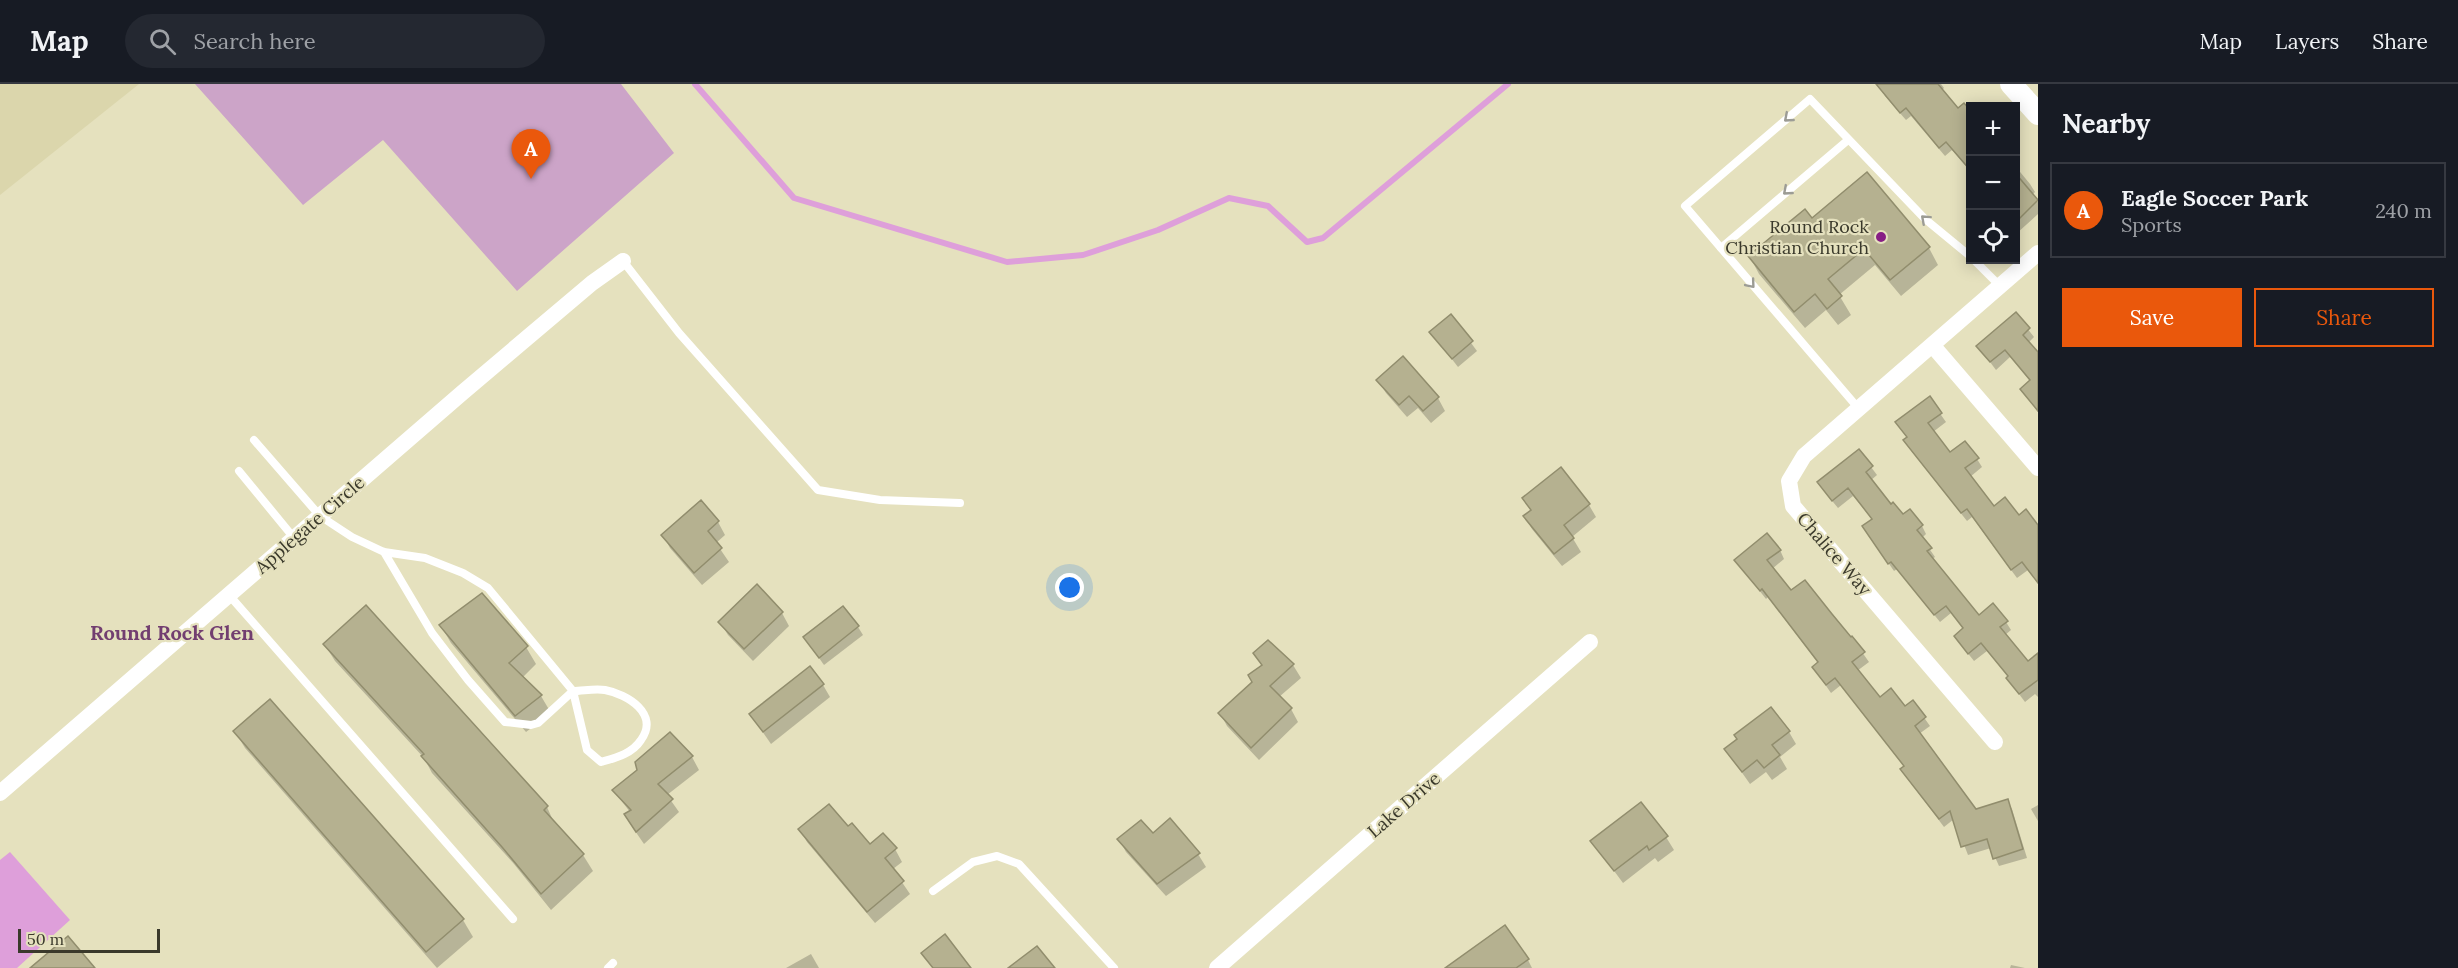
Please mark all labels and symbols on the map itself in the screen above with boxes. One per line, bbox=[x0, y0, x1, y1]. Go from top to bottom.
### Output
one-way arrow bbox=[1784, 111, 1795, 122]
pin: A bbox=[512, 130, 550, 179]
one-way arrow bbox=[1783, 184, 1794, 195]
place label: Round Rock Christian Church bbox=[1725, 215, 1869, 259]
one-way arrow bbox=[1922, 215, 1932, 226]
marker: Round Rock Christian Church bbox=[1874, 230, 1888, 244]
one-way arrow bbox=[1743, 277, 1754, 288]
street label: Applegate Circle bbox=[249, 471, 369, 579]
street label: Chalice Way bbox=[1792, 507, 1877, 600]
your location bbox=[1055, 573, 1084, 602]
district label: Round Rock Glen bbox=[90, 620, 254, 645]
street label: Lake Drive bbox=[1362, 767, 1445, 843]
scale bar bbox=[18, 926, 160, 954]

